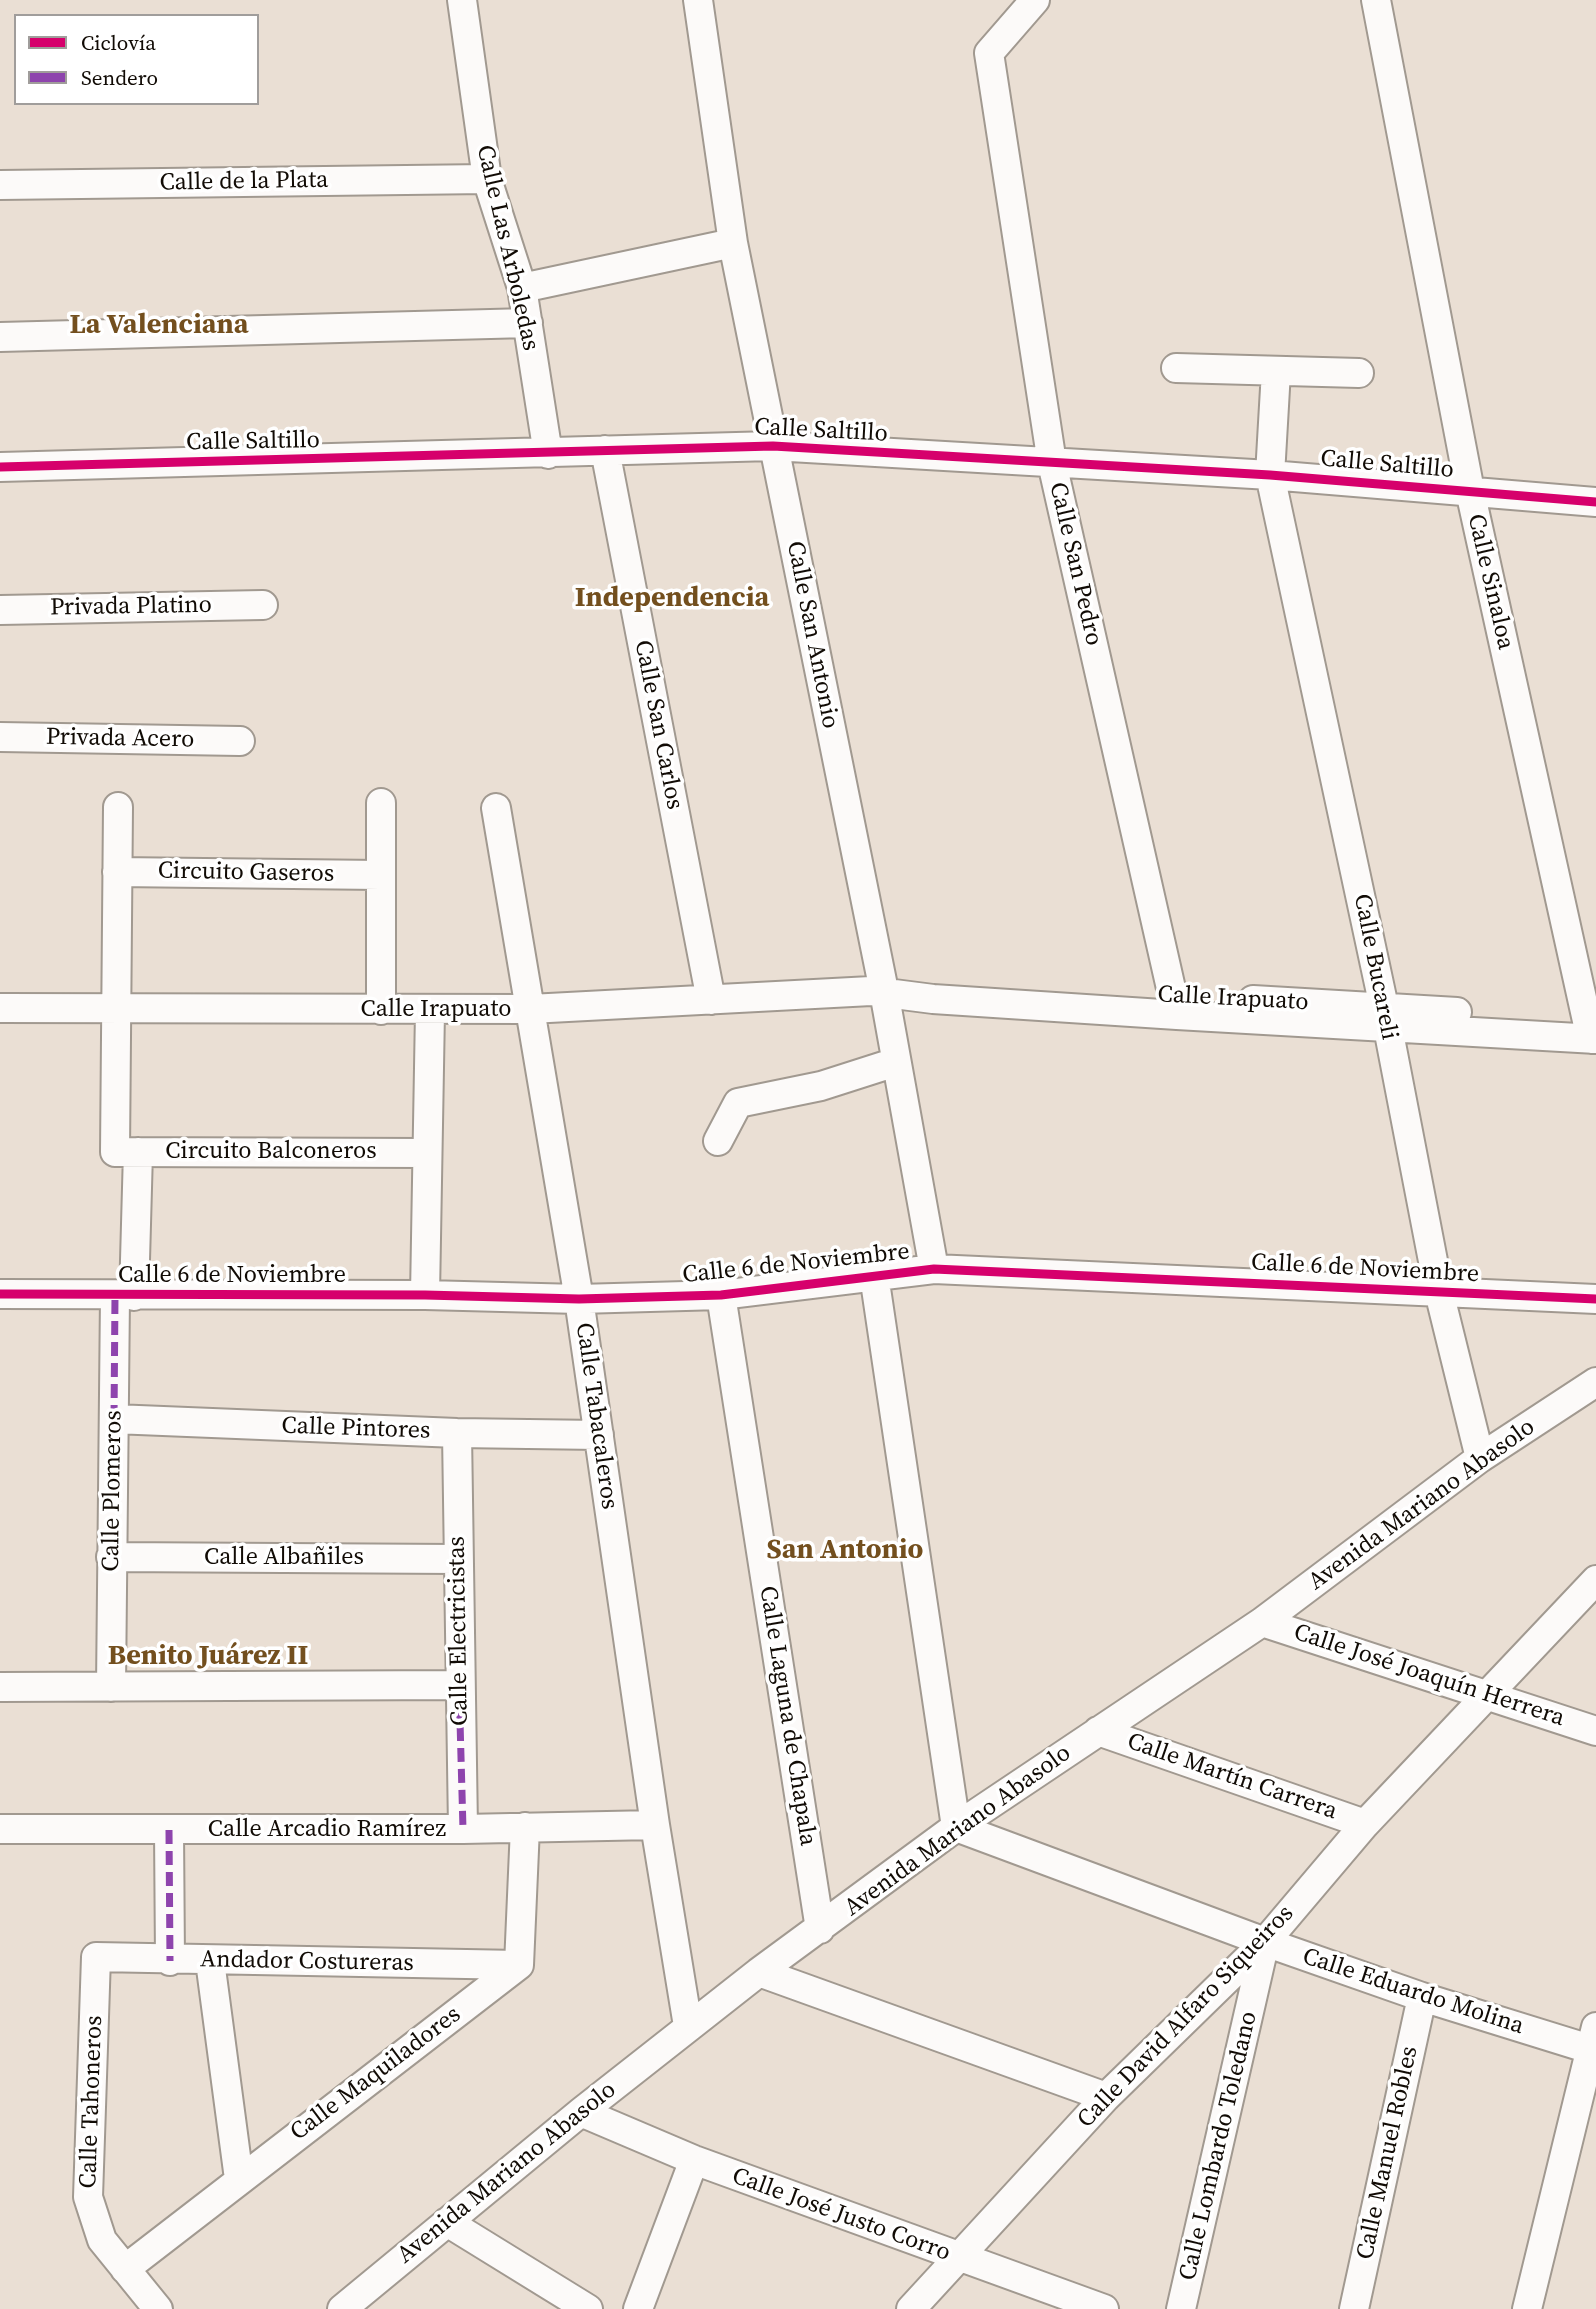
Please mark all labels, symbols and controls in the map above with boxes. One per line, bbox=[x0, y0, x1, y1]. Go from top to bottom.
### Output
legend bbox=[14, 14, 259, 105]
text: Ciclovía bbox=[81, 28, 156, 57]
text: Sendero bbox=[81, 63, 158, 92]
street label: Calle Las Arboledas bbox=[469, 142, 545, 354]
street label: Calle de la Plata bbox=[159, 166, 329, 198]
district label: La Valenciana bbox=[69, 309, 249, 343]
street label: Calle Saltillo bbox=[754, 413, 888, 449]
street label: Calle Saltillo bbox=[186, 426, 320, 458]
street label: Calle Saltillo bbox=[1319, 445, 1455, 485]
street label: Calle San Pedro bbox=[1042, 480, 1108, 648]
street label: Calle Sinaloa bbox=[1460, 511, 1520, 653]
street label: Calle San Antonio bbox=[780, 539, 844, 731]
district label: Independencia bbox=[575, 582, 769, 616]
street label: Privada Platino bbox=[50, 591, 212, 623]
street label: Calle San Carlos bbox=[627, 638, 689, 812]
street label: Privada Acero bbox=[46, 723, 194, 755]
street label: Circuito Gaseros bbox=[158, 857, 334, 889]
street label: Calle Bucareli bbox=[1347, 892, 1403, 1042]
street label: Calle Irapuato bbox=[1157, 981, 1309, 1017]
street label: Calle Irapuato bbox=[361, 996, 511, 1024]
street label: Circuito Balconeros bbox=[165, 1138, 377, 1166]
street label: Calle 6 de Noviembre bbox=[681, 1238, 911, 1290]
street label: Calle 6 de Noviembre bbox=[1250, 1249, 1480, 1289]
street label: Calle 6 de Noviembre bbox=[118, 1262, 346, 1290]
street label: Calle Tabacaleros bbox=[569, 1321, 623, 1511]
street label: Calle Plomeros bbox=[97, 1410, 129, 1572]
street label: Calle Pintores bbox=[281, 1412, 431, 1446]
street label: Avenida Mariano Abasolo bbox=[1303, 1413, 1541, 1597]
district label: San Antonio bbox=[767, 1534, 923, 1568]
street label: Calle Electricistas bbox=[443, 1536, 475, 1726]
street label: Calle Albañiles bbox=[204, 1544, 364, 1572]
street label: Calle Laguna de Chapala bbox=[752, 1584, 822, 1848]
street label: Calle José Joaquín Herrera bbox=[1290, 1619, 1568, 1733]
district label: Benito Juárez II bbox=[108, 1640, 308, 1674]
street label: Calle Martín Carrera bbox=[1123, 1728, 1341, 1826]
street label: Avenida Mariano Abasolo bbox=[839, 1739, 1077, 1923]
street label: Calle Arcadio Ramírez bbox=[208, 1816, 446, 1844]
street label: Calle David Alfaro Siqueiros bbox=[1072, 1900, 1300, 2134]
street label: Calle Eduardo Molina bbox=[1299, 1943, 1527, 2041]
street label: Andador Costureras bbox=[200, 1946, 414, 1978]
street label: Calle Maquiladores bbox=[285, 2001, 467, 2147]
street label: Calle Lombardo Toledano bbox=[1174, 2009, 1264, 2283]
street label: Calle Tahoneros bbox=[75, 2015, 109, 2189]
street label: Calle Manuel Robles bbox=[1351, 2044, 1425, 2262]
street label: Avenida Mariano Abasolo bbox=[392, 2076, 622, 2270]
street label: Calle José Justo Corro bbox=[728, 2162, 954, 2268]

